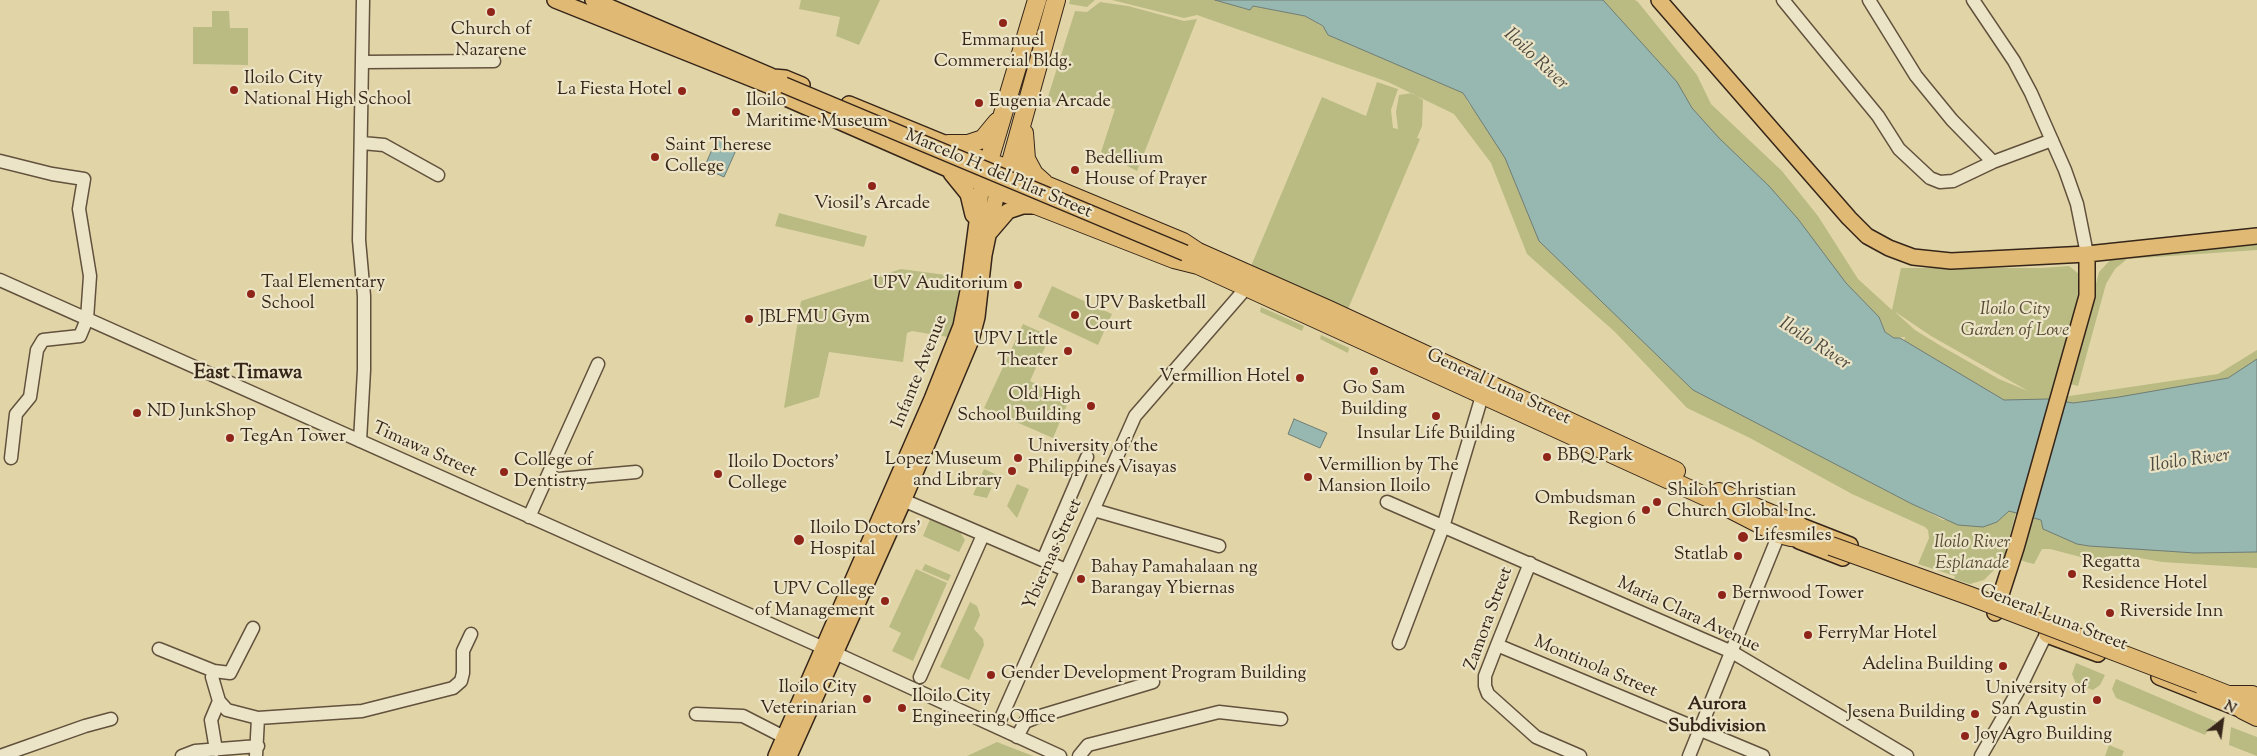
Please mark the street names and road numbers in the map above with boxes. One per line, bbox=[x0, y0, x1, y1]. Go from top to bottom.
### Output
street label: Marcelo H. del Pilar Street bbox=[901, 126, 1095, 224]
street label: Infante Avenue bbox=[889, 312, 953, 432]
street label: General Luna Street bbox=[1423, 345, 1573, 431]
street label: Timawa Street bbox=[368, 418, 480, 484]
street label: Ybiernas Street bbox=[1020, 496, 1088, 614]
street label: Zamora Street bbox=[1461, 564, 1519, 674]
street label: Maria Clara Avenue bbox=[1613, 573, 1763, 659]
street label: General Luna Street bbox=[1976, 581, 2130, 657]
street label: Montinola Street bbox=[1530, 632, 1660, 704]

